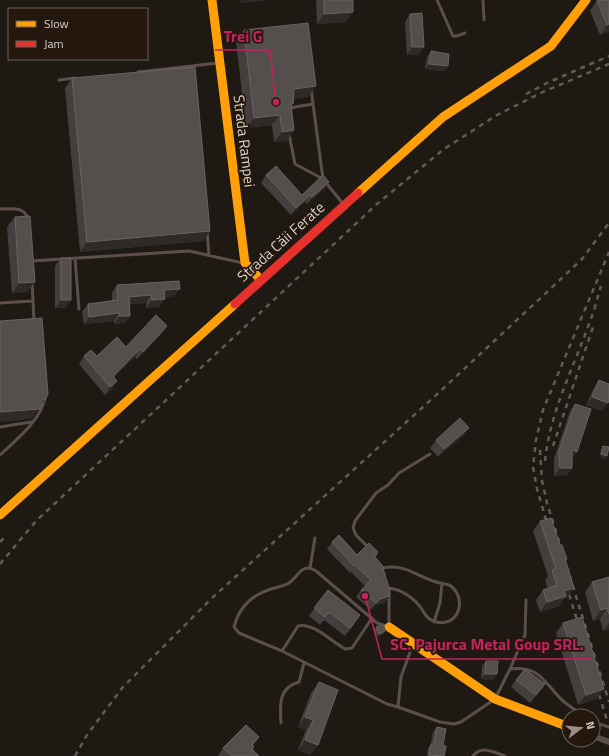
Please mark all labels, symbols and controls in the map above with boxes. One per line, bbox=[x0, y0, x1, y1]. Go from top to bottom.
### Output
legend bbox=[8, 8, 148, 60]
text: Slow bbox=[44, 14, 69, 33]
callout: Trei G bbox=[215, 22, 270, 50]
text: Trei G bbox=[223, 24, 263, 48]
text: Jam bbox=[44, 34, 64, 53]
street label: Strada Rampei bbox=[227, 93, 262, 188]
street label: Strada Căii Ferate bbox=[232, 196, 330, 287]
callout: SC. Pajurca Metal Goup SRL. bbox=[382, 631, 592, 659]
text: SC. Pajurca Metal Goup SRL. bbox=[390, 632, 584, 656]
north arrow bbox=[561, 708, 601, 748]
text: N bbox=[582, 719, 599, 731]

